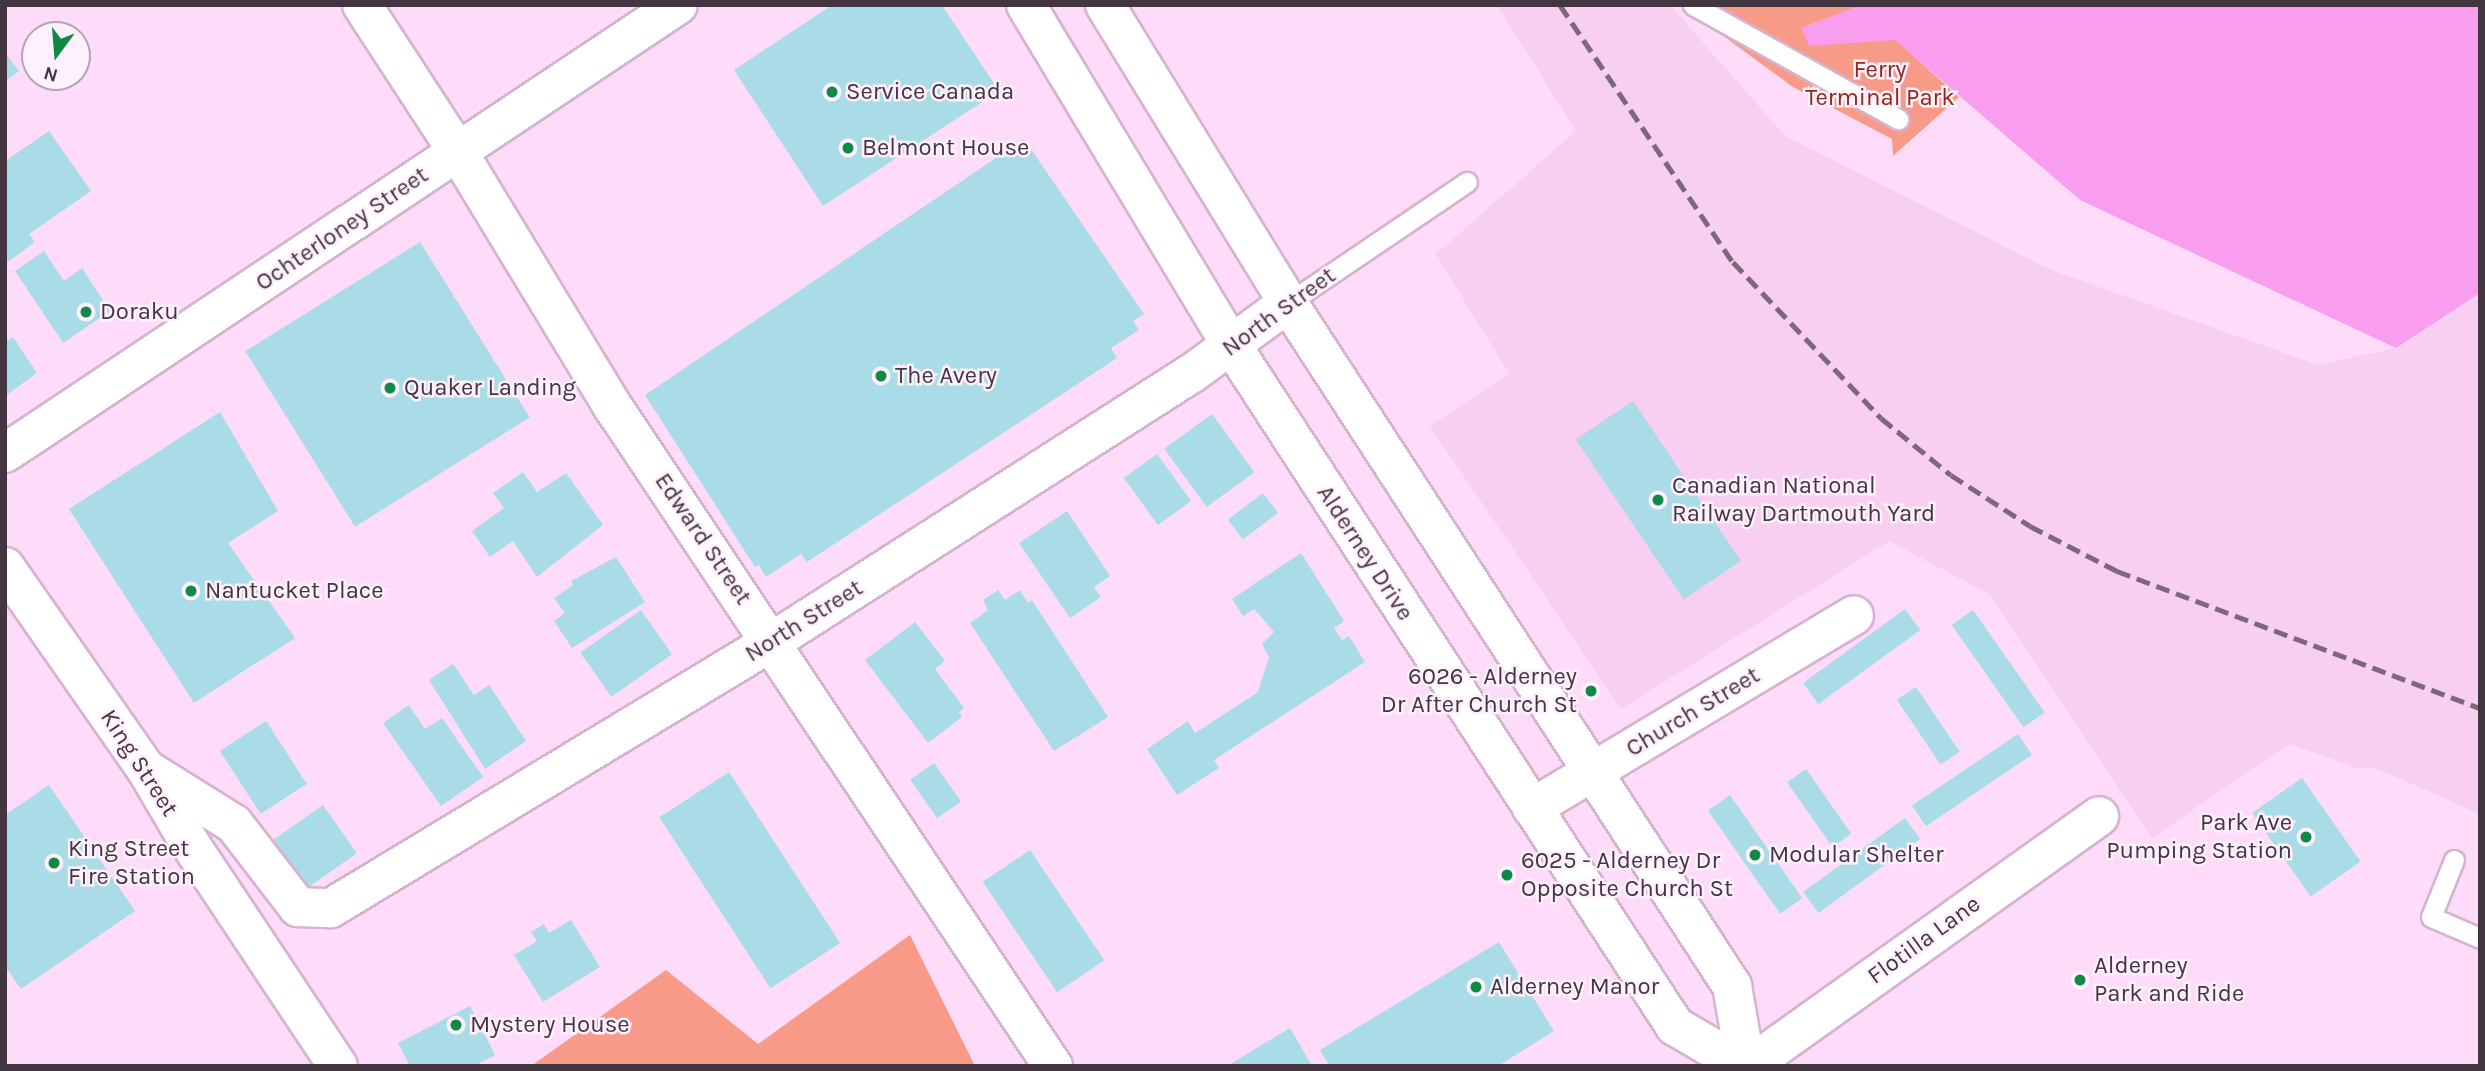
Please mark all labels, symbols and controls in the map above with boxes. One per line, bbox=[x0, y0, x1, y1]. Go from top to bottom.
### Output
north arrow bbox=[21, 21, 91, 91]
park label: Ferry Terminal Park bbox=[1805, 56, 1955, 112]
text: N bbox=[41, 62, 60, 87]
place label: Service Canada bbox=[846, 78, 1014, 106]
marker: Service Canada bbox=[824, 84, 840, 100]
place label: Belmont House bbox=[862, 134, 1029, 162]
marker: Belmont House bbox=[840, 140, 856, 156]
street label: Ochterloney Street bbox=[250, 161, 434, 297]
street label: North Street bbox=[1217, 261, 1341, 363]
place label: Doraku bbox=[100, 298, 179, 326]
marker: Doraku bbox=[78, 304, 94, 320]
place label: The Avery bbox=[895, 362, 997, 390]
marker: The Avery bbox=[873, 368, 889, 384]
place label: Quaker Landing bbox=[404, 374, 576, 402]
marker: Quaker Landing bbox=[382, 380, 398, 396]
street label: Edward Street bbox=[648, 468, 758, 610]
place label: Canadian National Railway Dartmouth Yard bbox=[1672, 472, 1935, 528]
street label: Alderney Drive bbox=[1311, 480, 1419, 626]
marker: Canadian National Railway Dartmouth Yard bbox=[1650, 492, 1666, 508]
street label: North Street bbox=[740, 573, 868, 669]
place label: Nantucket Place bbox=[205, 577, 384, 605]
marker: Nantucket Place bbox=[183, 583, 199, 599]
street label: Church Street bbox=[1621, 661, 1765, 763]
place label: 6026 - Alderney Dr After Church St bbox=[1381, 663, 1577, 719]
marker: 6026 - Alderney Dr After Church St bbox=[1583, 683, 1599, 699]
street label: King Street bbox=[94, 704, 184, 822]
place label: Park Ave Pumping Station bbox=[2106, 809, 2292, 865]
marker: Park Ave Pumping Station bbox=[2298, 829, 2314, 845]
place label: King Street Fire Station bbox=[68, 835, 195, 891]
place label: Modular Shelter bbox=[1769, 841, 1944, 869]
place label: 6025 - Alderney Dr Opposite Church St bbox=[1521, 847, 1733, 903]
marker: Modular Shelter bbox=[1747, 847, 1763, 863]
marker: King Street Fire Station bbox=[46, 855, 62, 871]
marker: 6025 - Alderney Dr Opposite Church St bbox=[1499, 867, 1515, 883]
street label: Flotilla Lane bbox=[1862, 890, 1986, 990]
place label: Alderney Park and Ride bbox=[2094, 952, 2244, 1008]
marker: Alderney Park and Ride bbox=[2072, 972, 2088, 988]
place label: Alderney Manor bbox=[1490, 973, 1659, 1001]
marker: Alderney Manor bbox=[1468, 979, 1484, 995]
place label: Mystery House bbox=[470, 1011, 630, 1039]
marker: Mystery House bbox=[448, 1017, 464, 1033]

